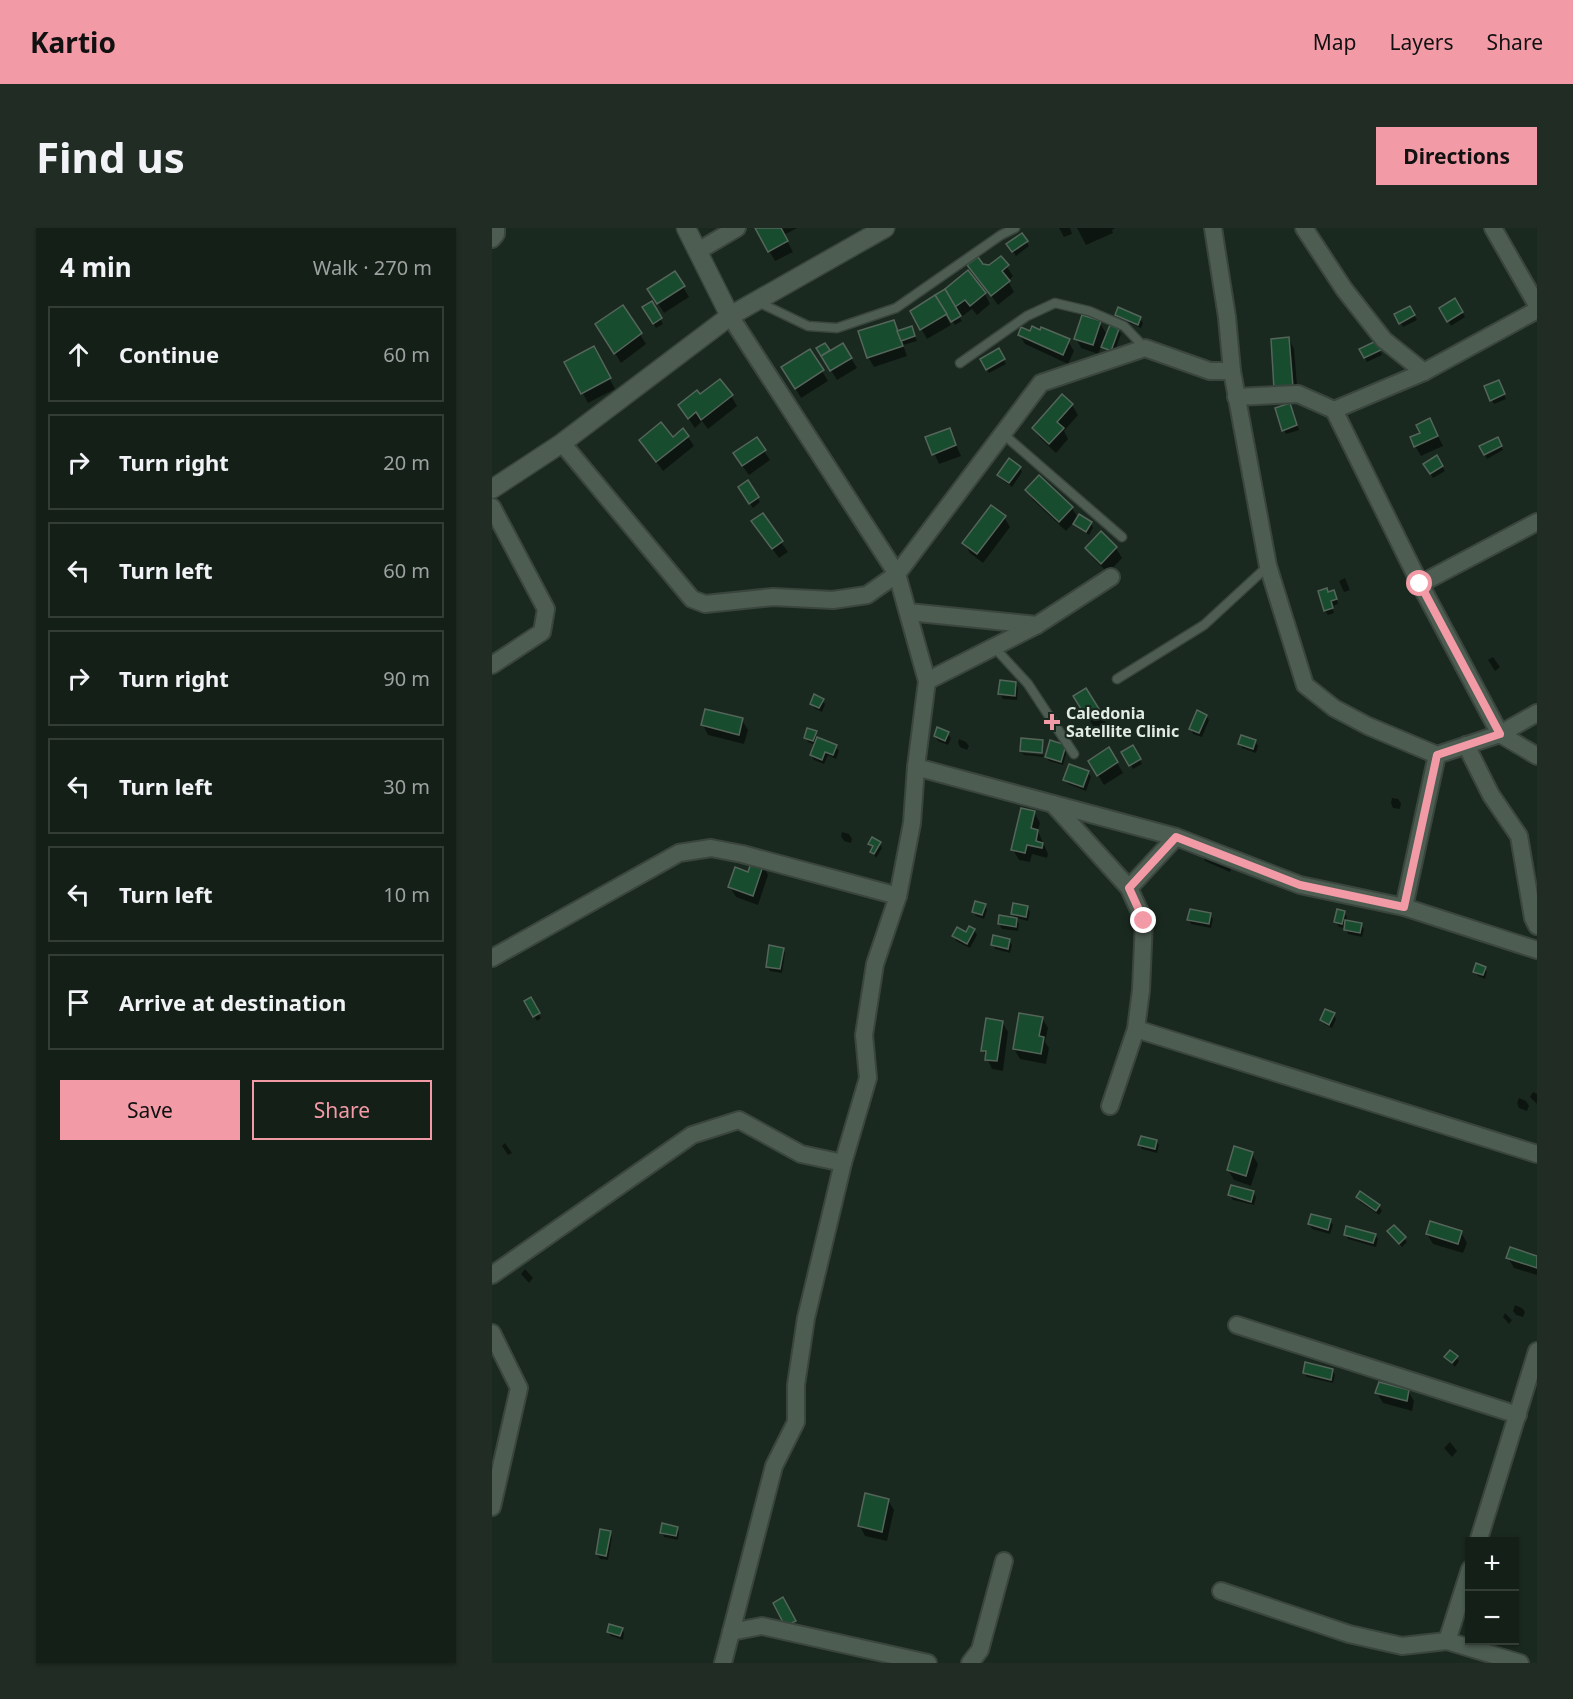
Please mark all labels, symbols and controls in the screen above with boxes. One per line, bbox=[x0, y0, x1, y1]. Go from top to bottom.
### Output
text: Kartio bbox=[30, 23, 116, 61]
text: Map bbox=[1313, 28, 1357, 56]
text: Layers bbox=[1390, 28, 1454, 56]
text: Share bbox=[1487, 28, 1543, 56]
button: Directions bbox=[1376, 127, 1537, 185]
text: Find us bbox=[36, 128, 185, 185]
text: 4 min bbox=[60, 249, 132, 285]
text: Walk · 270 m bbox=[313, 254, 432, 281]
icon: ahead bbox=[62, 338, 95, 371]
text: Continue bbox=[119, 339, 219, 369]
text: 60 m bbox=[383, 341, 430, 368]
icon: right bbox=[62, 446, 95, 479]
text: Turn right bbox=[119, 447, 229, 477]
text: 20 m bbox=[383, 449, 430, 476]
icon: left bbox=[62, 554, 95, 587]
text: Turn left bbox=[119, 555, 213, 585]
text: 60 m bbox=[383, 557, 430, 584]
route start bbox=[1406, 570, 1432, 596]
icon: right bbox=[62, 662, 95, 695]
text: Turn right bbox=[119, 663, 229, 693]
text: 90 m bbox=[383, 665, 430, 692]
place label: Caledonia Satellite Clinic bbox=[1066, 702, 1179, 742]
marker: Caledonia Satellite Clinic bbox=[1043, 713, 1061, 731]
icon: left bbox=[62, 770, 95, 803]
text: Turn left bbox=[119, 771, 213, 801]
text: 30 m bbox=[383, 773, 430, 800]
icon: left bbox=[62, 878, 95, 911]
text: Turn left bbox=[119, 879, 213, 909]
text: 10 m bbox=[383, 881, 430, 908]
route end bbox=[1130, 907, 1156, 933]
icon: arrive bbox=[62, 986, 95, 1019]
text: Arrive at destination bbox=[119, 987, 346, 1017]
button: Save bbox=[60, 1080, 240, 1140]
button: Share bbox=[252, 1080, 432, 1140]
map controls bbox=[1465, 1537, 1519, 1645]
button: + bbox=[1465, 1537, 1519, 1591]
button: − bbox=[1465, 1591, 1519, 1645]

